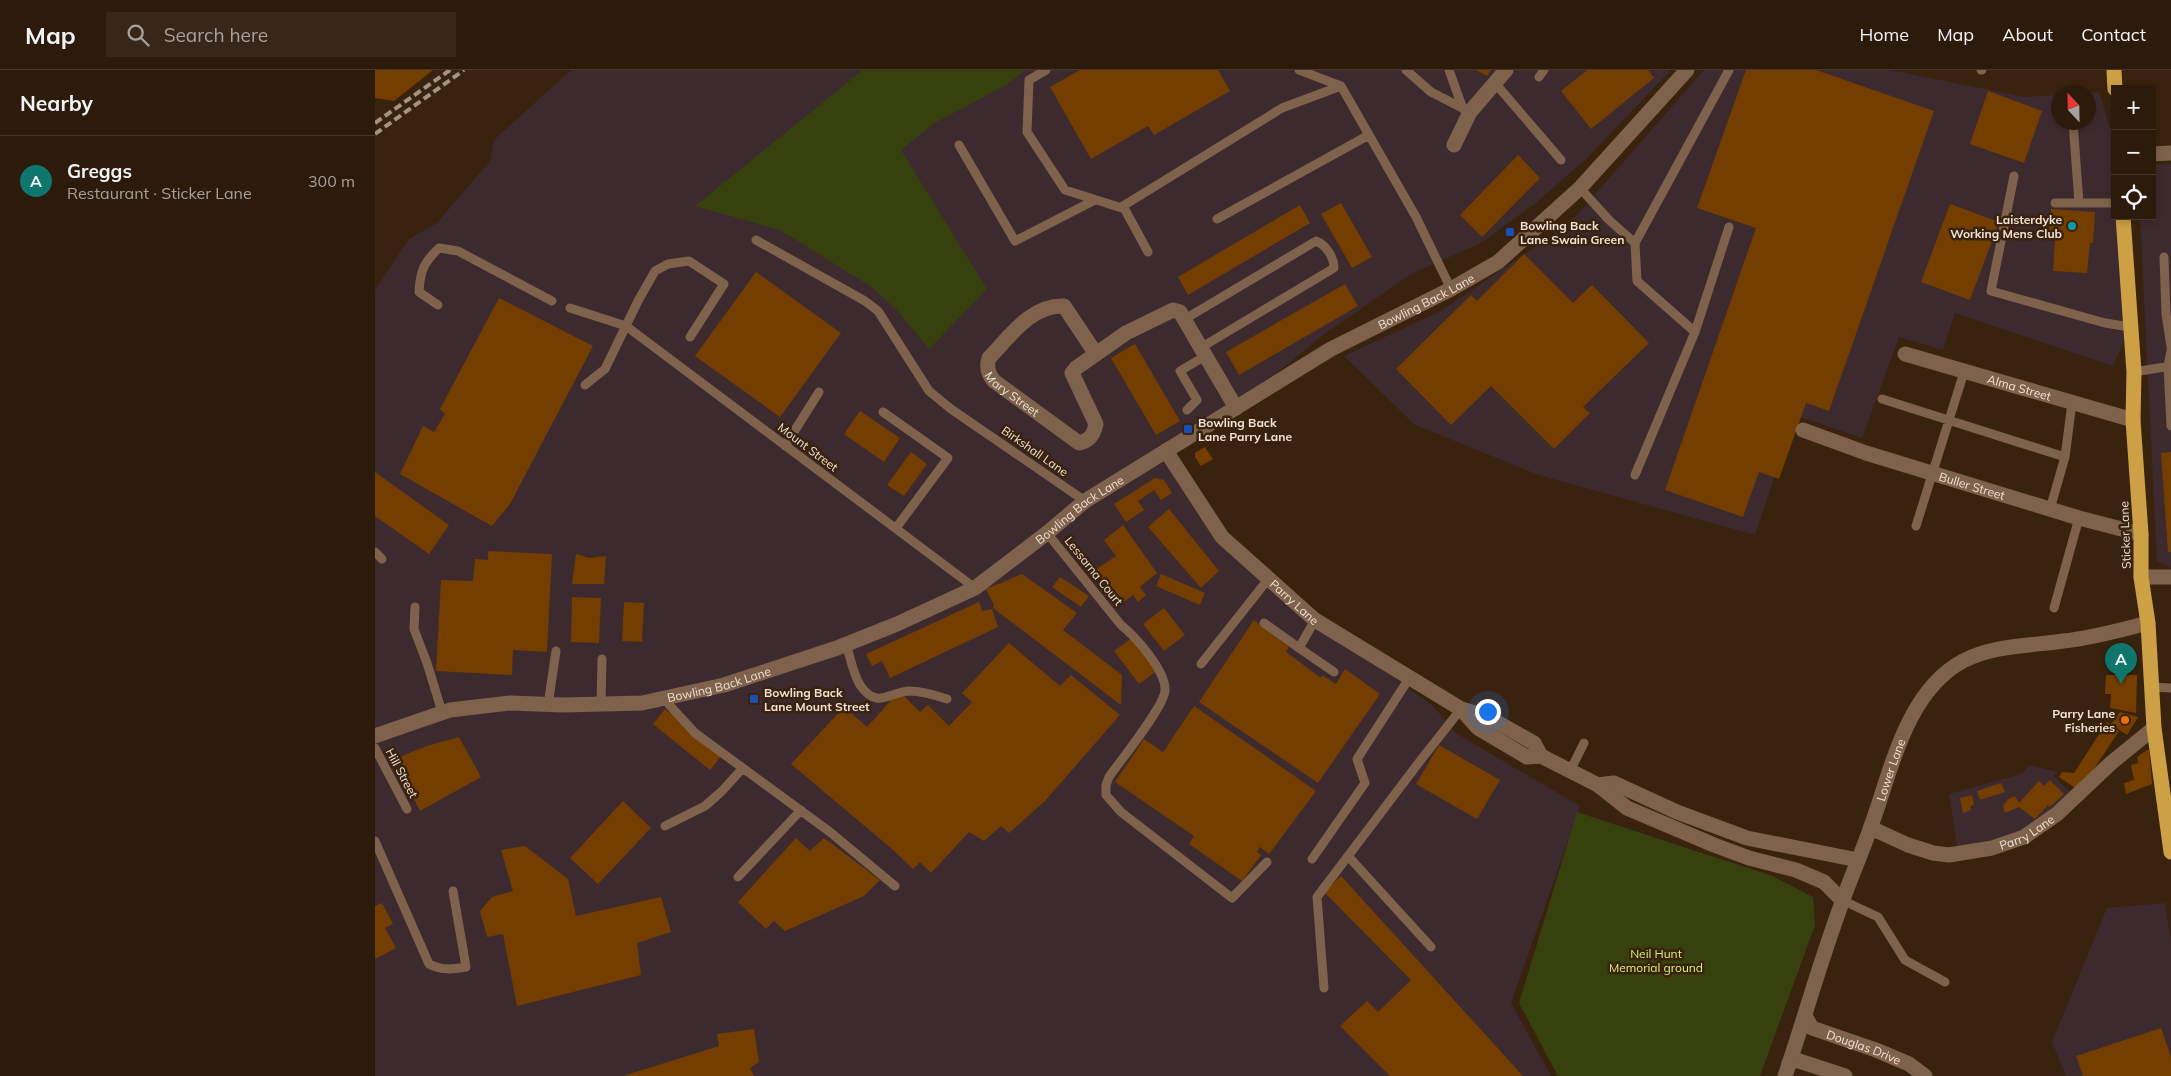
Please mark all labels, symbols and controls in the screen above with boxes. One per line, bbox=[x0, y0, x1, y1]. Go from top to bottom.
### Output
search box bbox=[106, 12, 456, 57]
text: Map bbox=[25, 20, 76, 50]
icon: search bbox=[124, 21, 152, 49]
text: Search here bbox=[164, 23, 268, 47]
text: Home bbox=[1859, 23, 1909, 46]
text: Map bbox=[1937, 23, 1974, 46]
text: About bbox=[2002, 23, 2053, 46]
text: Contact bbox=[2081, 23, 2146, 46]
north arrow bbox=[2051, 85, 2096, 130]
map controls bbox=[2111, 85, 2156, 220]
button: + bbox=[2111, 85, 2156, 130]
text: Nearby bbox=[20, 90, 93, 116]
button: − bbox=[2111, 130, 2156, 175]
text: Greggs bbox=[67, 159, 132, 183]
text: A bbox=[30, 171, 42, 191]
text: 300 m bbox=[308, 171, 355, 191]
button: locate bbox=[2111, 175, 2156, 220]
text: Restaurant · Sticker Lane bbox=[67, 183, 252, 203]
place label: Laisterdyke Working Mens Club bbox=[1950, 212, 2062, 241]
place label: Bowling Back Lane Swain Green bbox=[1520, 218, 1624, 247]
marker: Laisterdyke Working Mens Club bbox=[2066, 220, 2078, 232]
marker: Bowling Back Lane Swain Green bbox=[1504, 226, 1516, 238]
street label: Bowling Back Lane bbox=[1375, 270, 1477, 332]
street label: Mary Street bbox=[982, 368, 1043, 419]
street label: Alma Street bbox=[1986, 371, 2053, 403]
place label: Bowling Back Lane Parry Lane bbox=[1198, 415, 1292, 444]
street label: Mount Street bbox=[775, 419, 841, 475]
street label: Birkshall Lane bbox=[999, 423, 1071, 479]
marker: Bowling Back Lane Parry Lane bbox=[1182, 423, 1194, 435]
street label: Buller Street bbox=[1937, 468, 2007, 502]
street label: Bowling Back Lane bbox=[1032, 472, 1126, 547]
street label: Sticker Lane bbox=[2116, 501, 2134, 569]
street label: Lessarna Court bbox=[1062, 534, 1126, 608]
street label: Parry Lane bbox=[1267, 576, 1322, 628]
pin: A bbox=[2105, 643, 2137, 684]
street label: Bowling Back Lane bbox=[666, 663, 772, 705]
place label: Bowling Back Lane Mount Street bbox=[764, 685, 870, 714]
marker: Bowling Back Lane Mount Street bbox=[748, 693, 760, 705]
your location bbox=[1475, 699, 1501, 725]
place label: Parry Lane Fisheries bbox=[2052, 706, 2115, 735]
marker: Parry Lane Fisheries bbox=[2119, 714, 2131, 726]
street label: Lower Lane bbox=[1873, 736, 1908, 803]
street label: Hill Street bbox=[383, 746, 421, 800]
street label: Parry Lane bbox=[1997, 811, 2057, 852]
park label: Neil Hunt Memorial ground bbox=[1609, 946, 1703, 975]
street label: Douglas Drive bbox=[1825, 1026, 1903, 1067]

